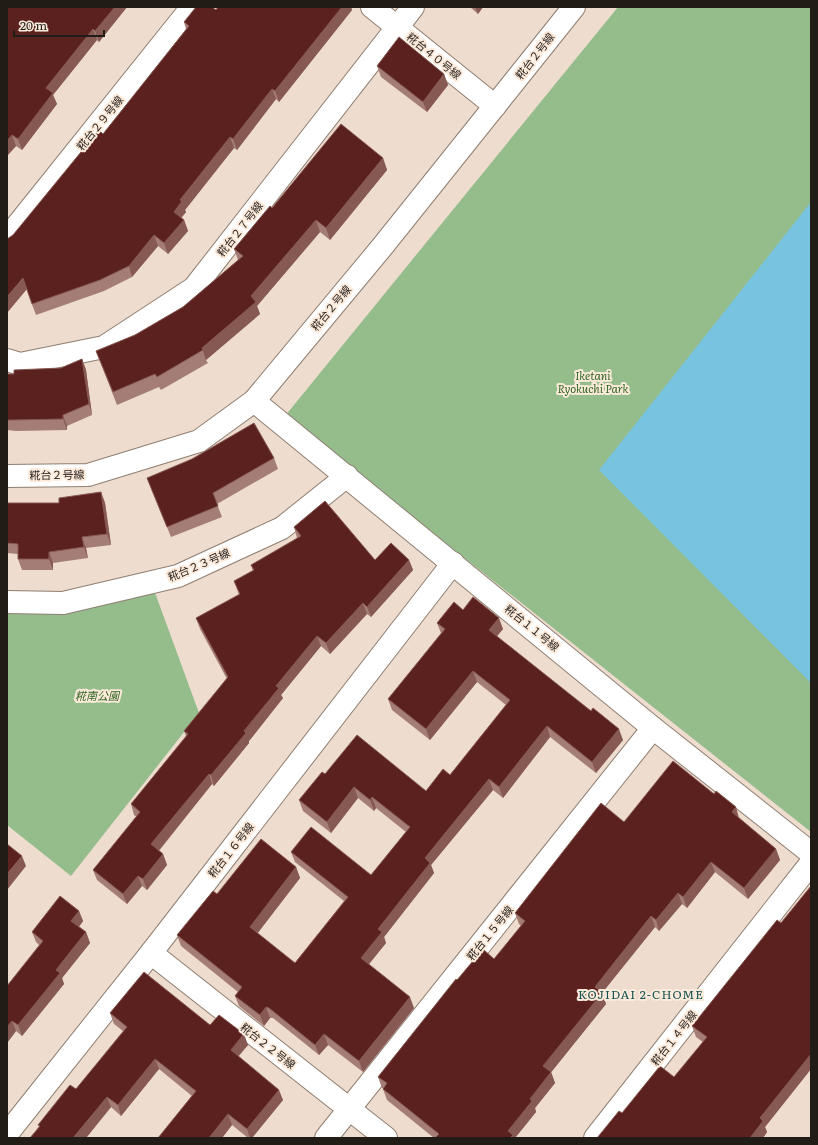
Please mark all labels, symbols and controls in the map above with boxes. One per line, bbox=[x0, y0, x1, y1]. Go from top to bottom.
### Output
scale bar bbox=[14, 12, 104, 38]
text: 20 m bbox=[20, 16, 47, 34]
street label: 糀台４０号線 bbox=[404, 28, 465, 82]
street label: 糀台２号線 bbox=[511, 29, 557, 82]
street label: 糀台２９号線 bbox=[72, 92, 126, 153]
street label: 糀台２７号線 bbox=[213, 197, 266, 259]
street label: 糀台２号線 bbox=[306, 281, 354, 334]
park label: Iketani Ryokuchi Park bbox=[557, 367, 629, 396]
street label: 糀台２号線 bbox=[29, 466, 85, 482]
street label: 糀台２３号線 bbox=[165, 544, 232, 584]
street label: 糀台１１号線 bbox=[502, 600, 563, 654]
park label: 糀南公園 bbox=[75, 687, 121, 703]
street label: 糀台１６号線 bbox=[204, 818, 257, 880]
street label: 糀台１５号線 bbox=[462, 902, 516, 963]
district label: KOJIDAI 2-CHOME bbox=[578, 985, 704, 1003]
street label: 糀台１４号線 bbox=[647, 1006, 700, 1068]
street label: 糀台２２号線 bbox=[238, 1019, 300, 1072]

